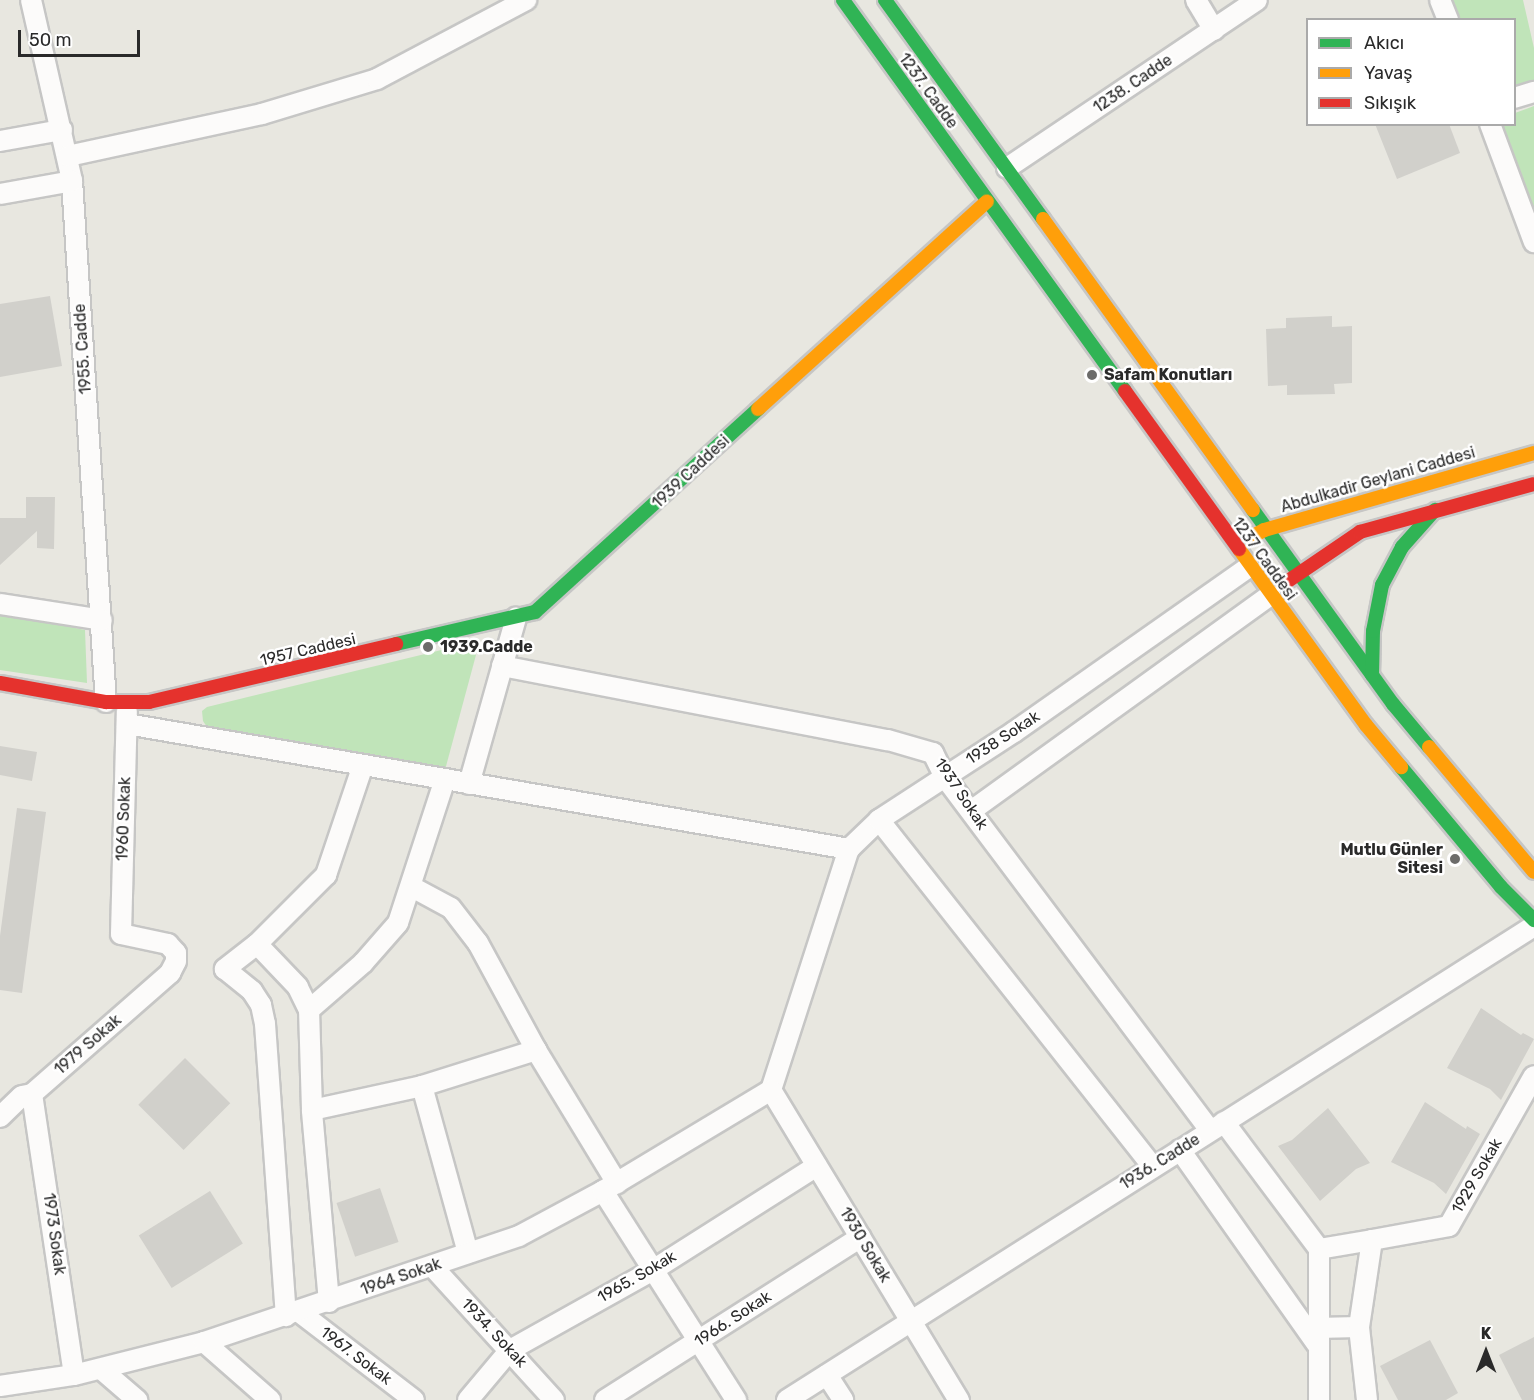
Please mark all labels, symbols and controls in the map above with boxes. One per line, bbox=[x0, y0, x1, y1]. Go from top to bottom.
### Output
scale bar bbox=[21, 18, 142, 56]
legend bbox=[1306, 18, 1516, 126]
text: 50 m bbox=[29, 29, 72, 51]
text: Akıcı bbox=[1364, 32, 1404, 54]
street label: 1237. Cadde bbox=[894, 50, 962, 132]
street label: 1238. Cadde bbox=[1090, 51, 1176, 117]
text: Yavaş bbox=[1364, 62, 1412, 84]
text: Sıkışık bbox=[1364, 92, 1416, 114]
street label: 1955. Cadde bbox=[70, 303, 96, 395]
place label: Safam Konutları bbox=[1104, 365, 1232, 385]
marker: Safam Konutları bbox=[1085, 368, 1099, 382]
street label: 1939 Caddesi bbox=[648, 431, 734, 513]
street label: Abdulkadir Geylani Caddesi bbox=[1278, 443, 1478, 517]
street label: 1237 Caddesi bbox=[1228, 514, 1300, 604]
street label: 1957 Caddesi bbox=[258, 630, 358, 670]
place label: 1939.Cadde bbox=[440, 637, 533, 657]
marker: 1939.Cadde bbox=[421, 640, 435, 654]
street label: 1938 Sokak bbox=[962, 707, 1044, 769]
street label: 1937 Sokak bbox=[930, 755, 992, 833]
street label: 1960 Sokak bbox=[113, 777, 135, 861]
place label: Mutlu Günler Sitesi bbox=[1340, 840, 1443, 878]
marker: Mutlu Günler Sitesi bbox=[1448, 852, 1462, 866]
street label: 1979 Sokak bbox=[51, 1011, 125, 1079]
street label: 1936. Cadde bbox=[1116, 1130, 1204, 1194]
street label: 1929 Sokak bbox=[1448, 1135, 1506, 1217]
street label: 1973 Sokak bbox=[39, 1192, 69, 1276]
street label: 1930 Sokak bbox=[835, 1204, 895, 1286]
street label: 1965. Sokak bbox=[594, 1247, 680, 1307]
street label: 1964 Sokak bbox=[358, 1254, 444, 1300]
street label: 1966. Sokak bbox=[691, 1287, 775, 1351]
street label: 1934. Sokak bbox=[457, 1294, 531, 1372]
north arrow bbox=[1456, 1322, 1516, 1382]
street label: 1967. Sokak bbox=[316, 1323, 396, 1389]
text: K bbox=[1481, 1324, 1491, 1343]

